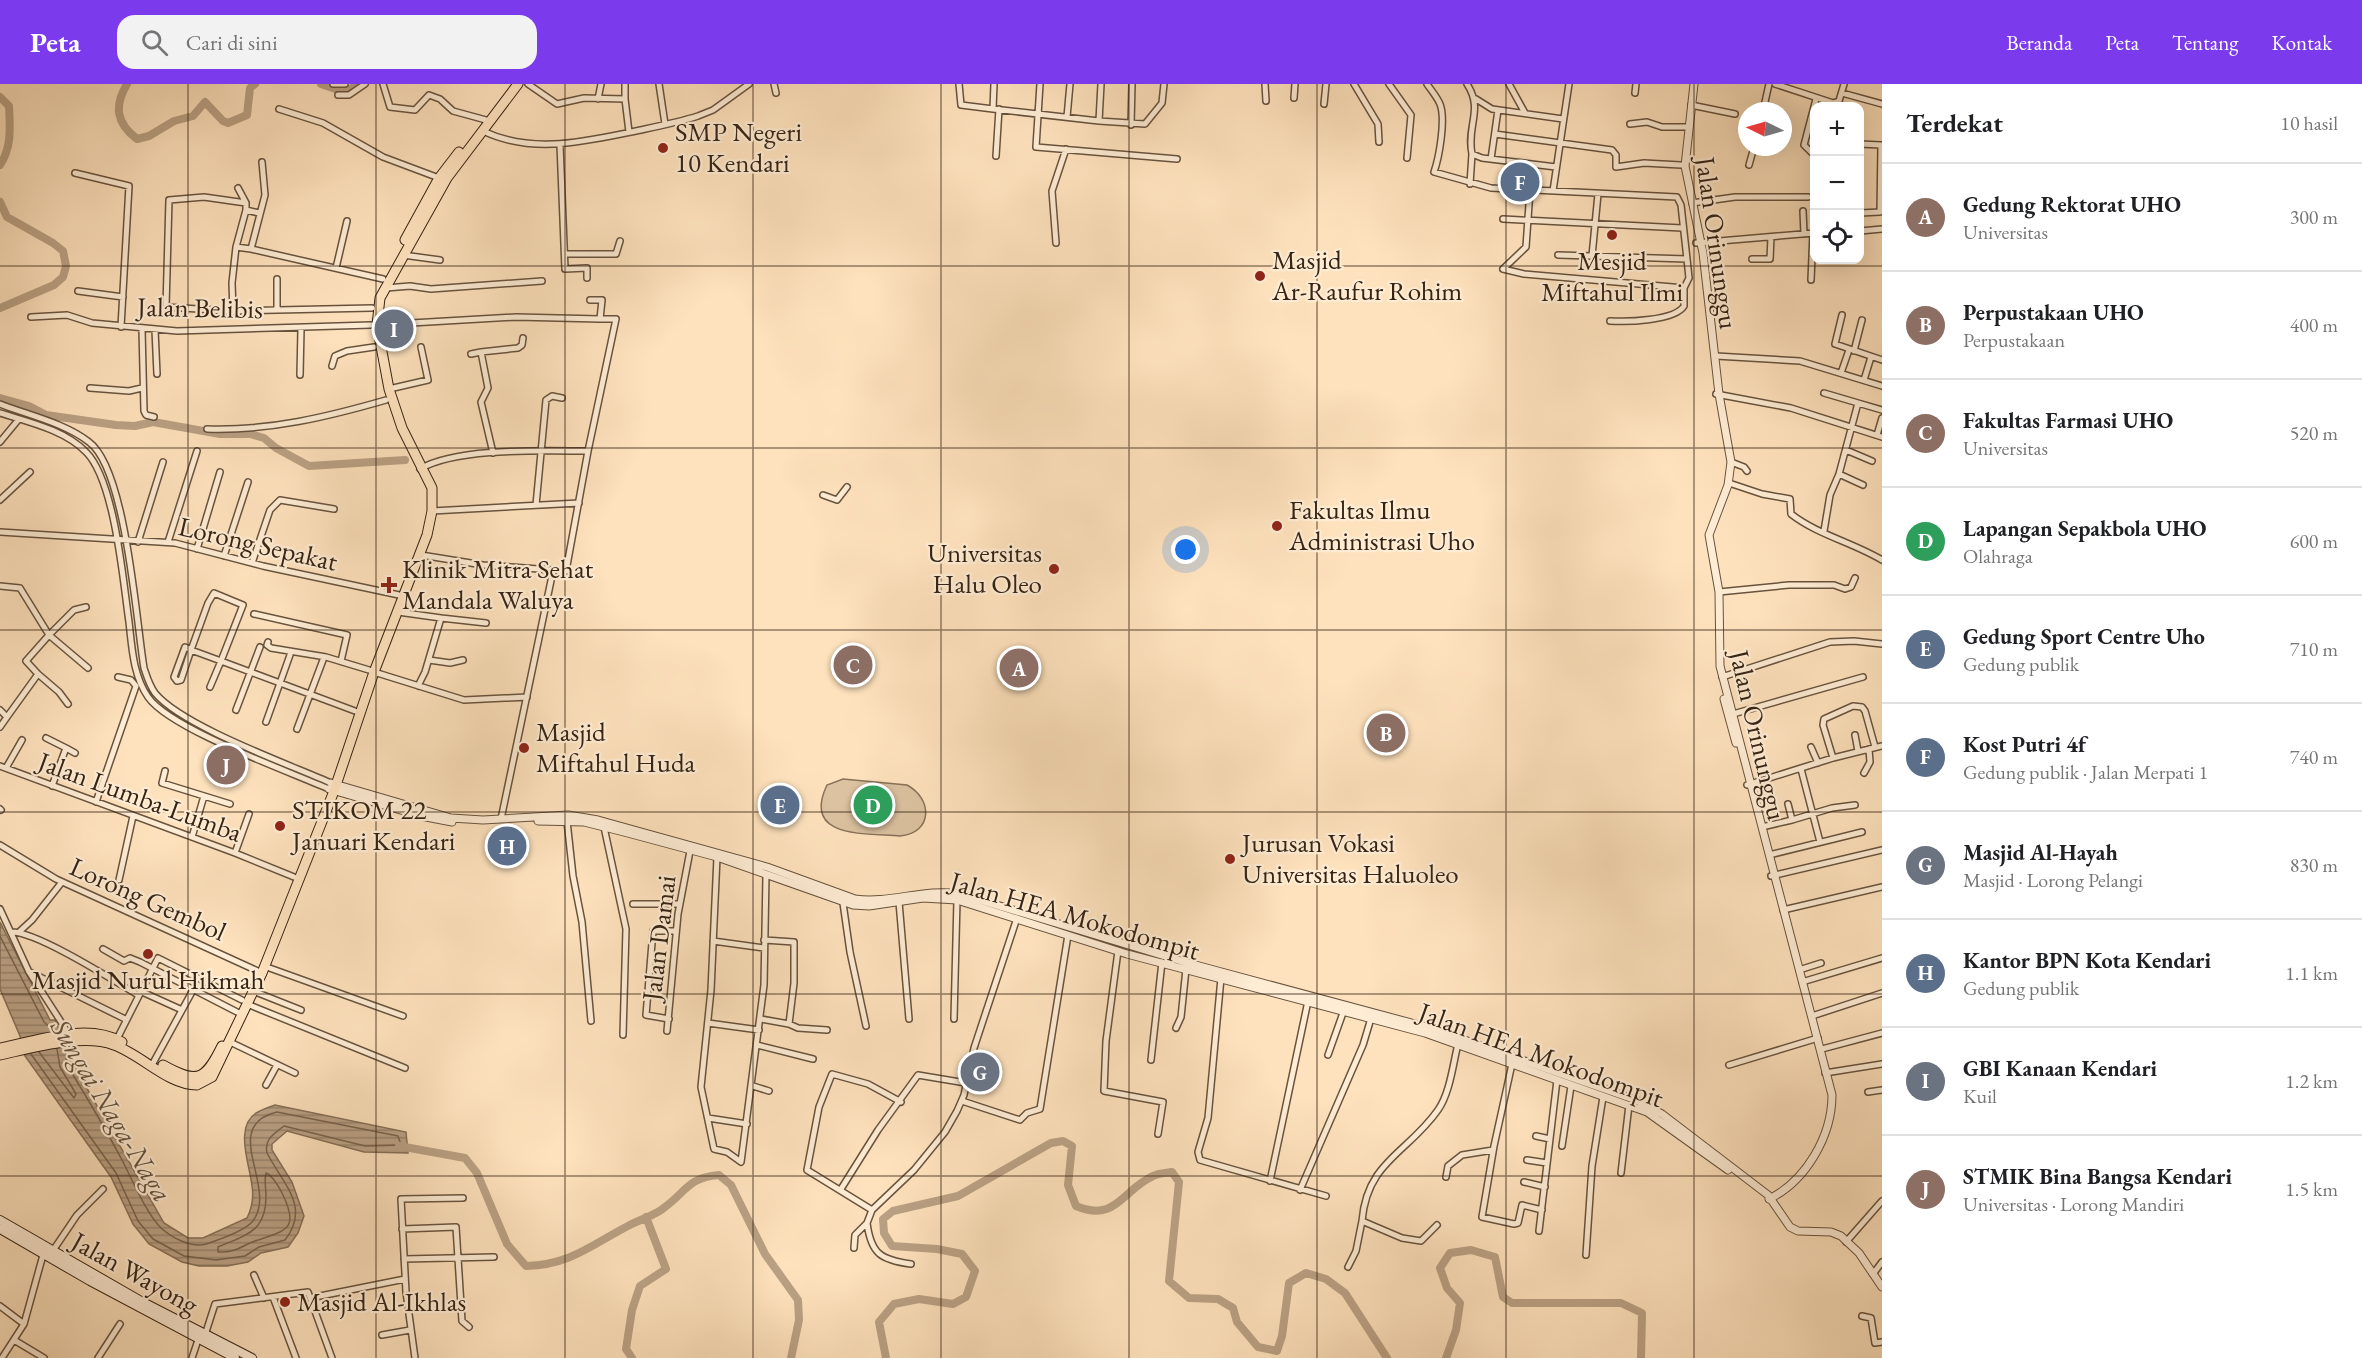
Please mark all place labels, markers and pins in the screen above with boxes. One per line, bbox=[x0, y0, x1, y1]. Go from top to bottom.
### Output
place label: SMP Negeri 10 Kendari bbox=[675, 114, 802, 180]
marker: SMP Negeri 10 Kendari bbox=[656, 141, 670, 155]
pin: F bbox=[1500, 160, 1540, 204]
marker: Mesjid Miftahul Ilmi bbox=[1605, 228, 1619, 242]
place label: Masjid Ar-Raufur Rohim bbox=[1271, 242, 1462, 308]
place label: Mesjid Miftahul Ilmi bbox=[1541, 243, 1683, 309]
marker: Masjid Ar-Raufur Rohim bbox=[1253, 269, 1267, 283]
pin: I bbox=[374, 306, 414, 352]
place label: Fakultas Ilmu Administrasi Uho bbox=[1288, 492, 1475, 558]
marker: Fakultas Ilmu Administrasi Uho bbox=[1270, 519, 1284, 533]
place label: Universitas Halu Oleo bbox=[927, 535, 1042, 601]
place label: Klinik Mitra Sehat Mandala Waluya bbox=[402, 551, 594, 617]
marker: Universitas Halu Oleo bbox=[1047, 562, 1061, 576]
marker: Klinik Mitra Sehat Mandala Waluya bbox=[380, 576, 398, 594]
pin: C bbox=[834, 642, 872, 688]
pin: A bbox=[1000, 646, 1038, 690]
pin: B bbox=[1366, 710, 1406, 756]
place label: Masjid Miftahul Huda bbox=[536, 714, 696, 780]
marker: Masjid Miftahul Huda bbox=[517, 741, 531, 755]
pin: J bbox=[206, 742, 246, 788]
pin: E bbox=[760, 782, 800, 828]
pin: D bbox=[854, 782, 892, 828]
place label: STIKOM 22 Januari Kendari bbox=[290, 792, 456, 858]
marker: STIKOM 22 Januari Kendari bbox=[273, 819, 287, 833]
pin: H bbox=[488, 824, 526, 868]
place label: Jurusan Vokasi Universitas Haluoleo bbox=[1240, 825, 1459, 891]
marker: Jurusan Vokasi Universitas Haluoleo bbox=[1223, 852, 1237, 866]
marker: Masjid Nurul Hikmah bbox=[141, 947, 155, 961]
place label: Masjid Nurul Hikmah bbox=[32, 962, 264, 997]
pin: G bbox=[960, 1050, 1000, 1094]
place label: Masjid Al-Ikhlas bbox=[297, 1284, 466, 1319]
marker: Masjid Al-Ikhlas bbox=[278, 1295, 292, 1309]

